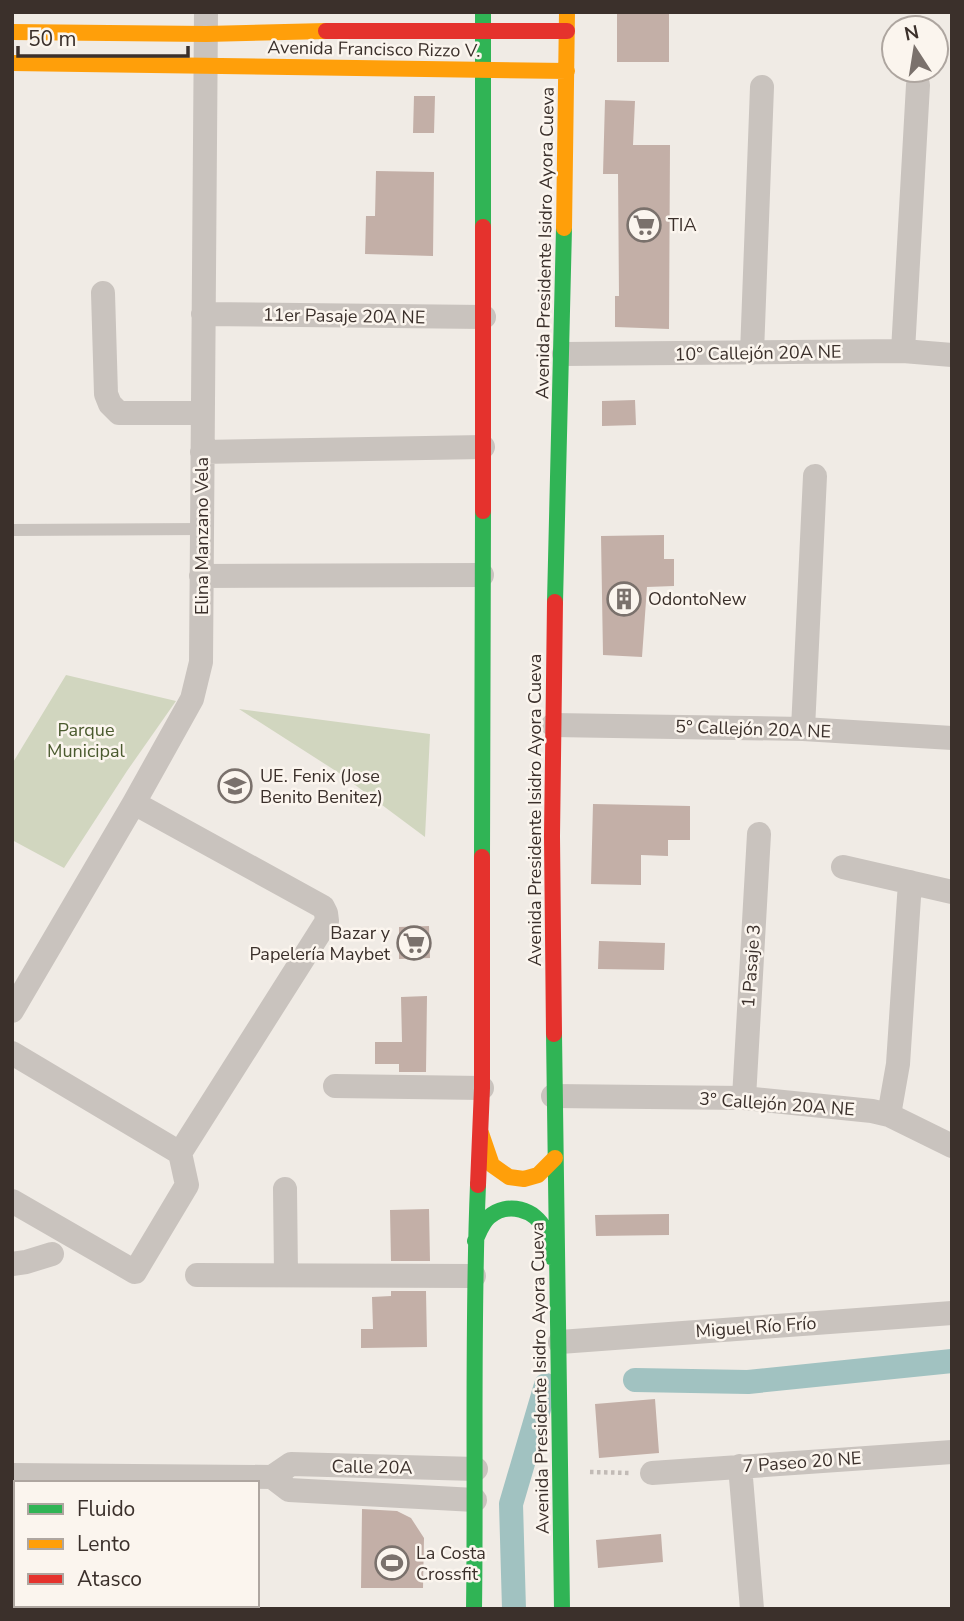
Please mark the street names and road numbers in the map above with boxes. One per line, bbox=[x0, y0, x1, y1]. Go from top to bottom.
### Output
street label: Avenida Francisco Rizzo V. bbox=[267, 35, 481, 63]
street label: Avenida Presidente Isidro Ayora Cueva bbox=[530, 87, 560, 399]
street label: 11er Pasaje 20A NE bbox=[263, 303, 425, 329]
street label: 10° Callejón 20A NE bbox=[674, 340, 842, 366]
street label: Elina Manzano Vela bbox=[190, 457, 214, 615]
street label: Avenida Presidente Isidro Ayora Cueva bbox=[523, 654, 547, 966]
street label: 5° Callejón 20A NE bbox=[675, 714, 831, 744]
street label: 1 Pasaje 3 bbox=[736, 924, 766, 1008]
street label: 3° Callejón 20A NE bbox=[698, 1087, 856, 1121]
street label: Avenida Presidente Isidro Ayora Cueva bbox=[525, 1222, 555, 1534]
street label: Miguel Río Frío bbox=[695, 1311, 817, 1343]
street label: 7 Paseo 20 NE bbox=[742, 1446, 862, 1478]
street label: Calle 20A bbox=[331, 1454, 413, 1480]

